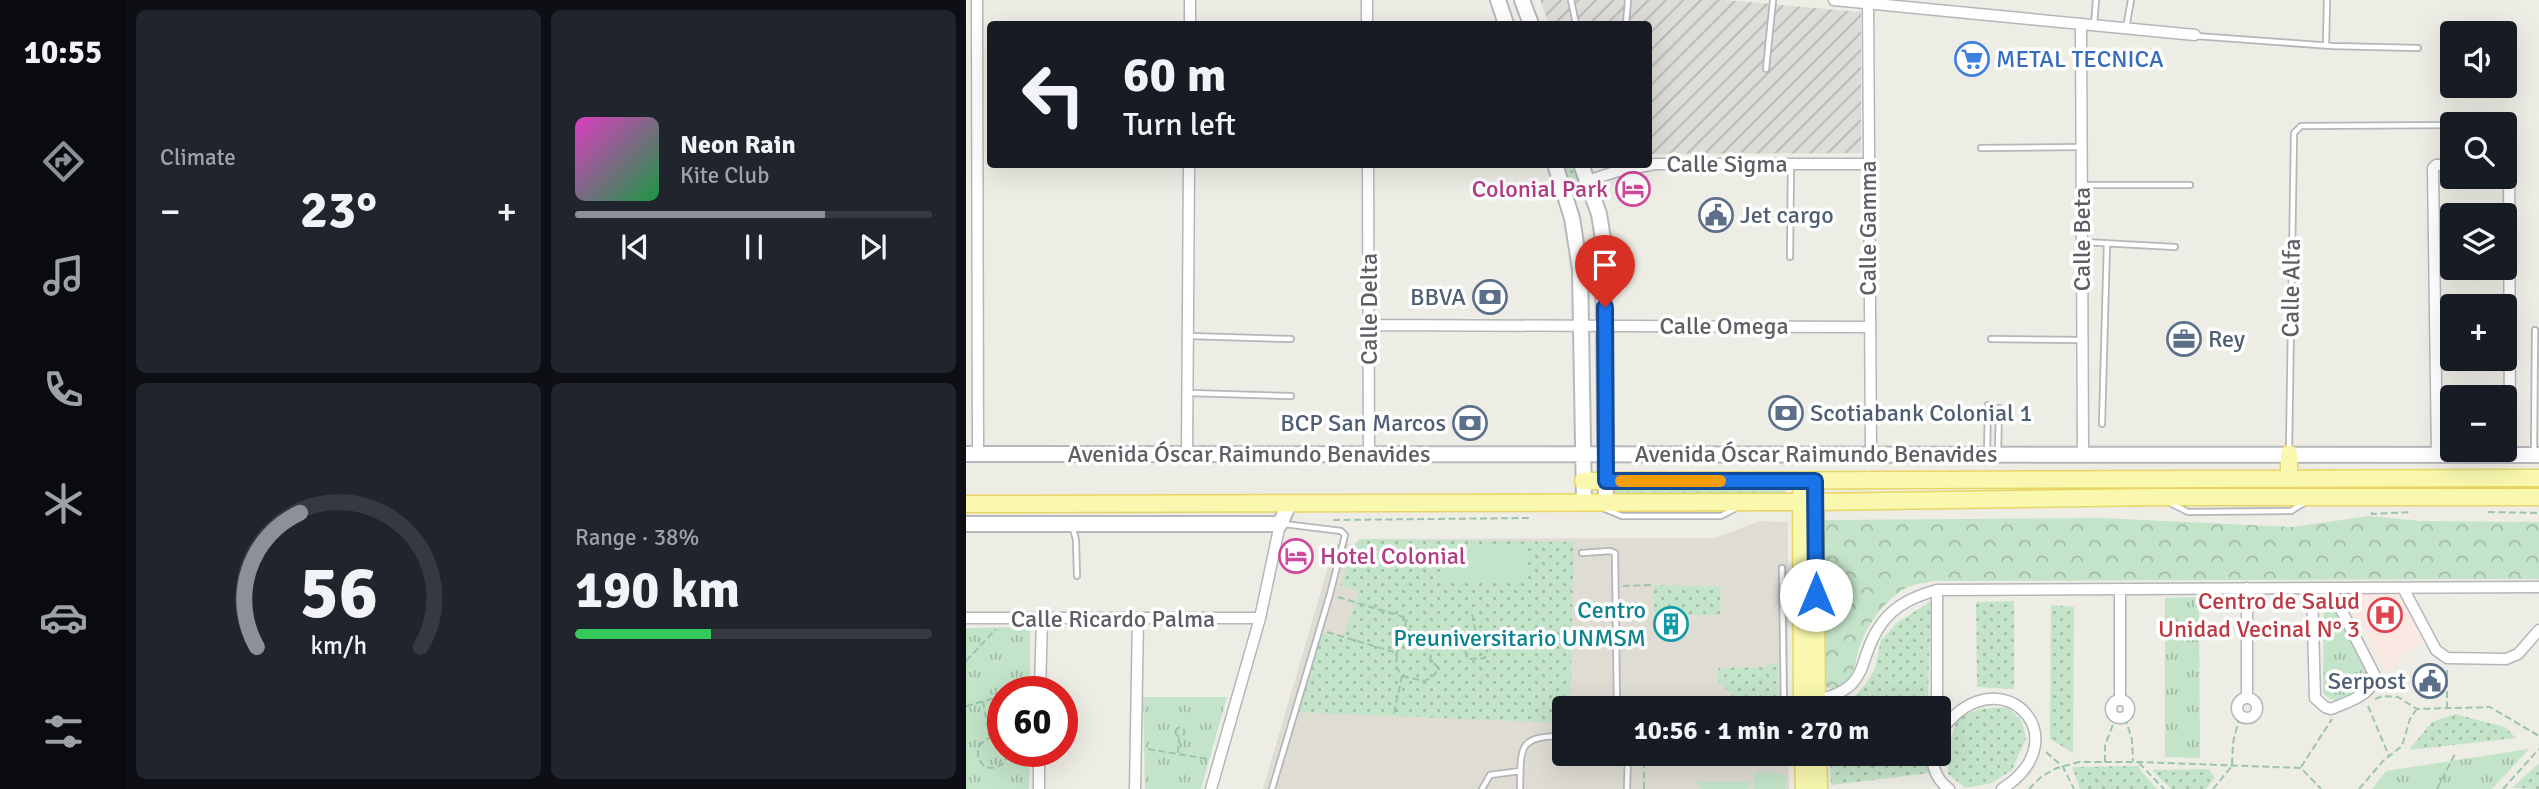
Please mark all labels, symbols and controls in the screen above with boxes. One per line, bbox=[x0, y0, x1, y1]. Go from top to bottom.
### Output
map controls bbox=[2440, 21, 2517, 462]
button: sound bbox=[2440, 21, 2517, 98]
text: 10:55 bbox=[24, 33, 102, 72]
supermarket icon: METAL TECNICA bbox=[1953, 40, 1991, 78]
place label: METAL TECNICA bbox=[1996, 44, 2164, 74]
text: 60 m bbox=[1123, 45, 1226, 105]
icon: left bbox=[1008, 49, 1099, 140]
text: Turn left bbox=[1123, 105, 1236, 144]
button: search bbox=[2440, 112, 2517, 189]
text: Neon Rain bbox=[680, 129, 796, 161]
icon: directions bbox=[39, 137, 88, 186]
text: Climate bbox=[160, 143, 236, 172]
street label: Calle Sigma bbox=[1666, 149, 1788, 179]
street label: Calle Gamma bbox=[1853, 160, 1883, 296]
text: Kite Club bbox=[680, 161, 769, 190]
hotel icon: Colonial Park bbox=[1614, 170, 1652, 208]
place label: Colonial Park bbox=[1472, 174, 1608, 204]
text: 23° bbox=[300, 178, 377, 242]
street label: Calle Beta bbox=[2067, 187, 2097, 291]
text: − bbox=[160, 188, 181, 235]
text: + bbox=[496, 188, 517, 235]
public building icon: Jet cargo bbox=[1697, 196, 1735, 234]
place label: Jet cargo bbox=[1740, 200, 1834, 230]
button: layers bbox=[2440, 203, 2517, 280]
icon: previous bbox=[616, 228, 654, 266]
icon: pause bbox=[735, 228, 773, 266]
icon: next bbox=[854, 228, 892, 266]
pin bbox=[1575, 235, 1635, 307]
street label: Calle Alfa bbox=[2275, 238, 2307, 338]
icon: arrive bbox=[1586, 246, 1624, 284]
icon: music bbox=[39, 251, 88, 300]
street label: Calle Delta bbox=[1354, 253, 1384, 365]
bank icon: BBVA bbox=[1471, 278, 1509, 316]
place label: BBVA bbox=[1410, 282, 1466, 312]
button: + bbox=[2440, 294, 2517, 371]
street label: Calle Omega bbox=[1659, 311, 1789, 341]
office icon: Rey bbox=[2165, 320, 2203, 358]
place label: Rey bbox=[2208, 324, 2245, 354]
icon: phone bbox=[39, 365, 88, 414]
button: − bbox=[2440, 385, 2517, 462]
bank icon: Scotiabank Colonial 1 bbox=[1767, 394, 1805, 432]
place label: Scotiabank Colonial 1 bbox=[1810, 398, 2032, 428]
bank icon: BCP San Marcos bbox=[1451, 404, 1489, 442]
place label: BCP San Marcos bbox=[1280, 408, 1446, 438]
street label: Avenida Óscar Raimundo Benavides bbox=[1067, 439, 1431, 469]
street label: Avenida Óscar Raimundo Benavides bbox=[1634, 439, 1998, 469]
icon: climate bbox=[39, 479, 88, 528]
text: Range · 38% bbox=[575, 523, 699, 552]
hotel icon: Hotel Colonial bbox=[1277, 537, 1315, 575]
place label: Hotel Colonial bbox=[1320, 541, 1466, 571]
text: 56 bbox=[299, 549, 378, 638]
text: 190 km bbox=[575, 558, 740, 622]
position arrow bbox=[1779, 558, 1853, 632]
place label: Centro de Salud Unidad Vecinal N° 3 bbox=[2158, 586, 2360, 644]
icon: car bbox=[39, 593, 88, 642]
place label: Centro Preuniversitario UNMSM bbox=[1393, 595, 1646, 653]
hospital icon: Centro de Salud Unidad Vecinal N° 3 bbox=[2366, 596, 2404, 634]
street label: Calle Ricardo Palma bbox=[1011, 604, 1215, 634]
building icon: Centro Preuniversitario UNMSM bbox=[1652, 605, 1690, 643]
text: km/h bbox=[310, 630, 367, 661]
public building icon: Serpost bbox=[2411, 662, 2449, 700]
place label: Serpost bbox=[2328, 666, 2406, 696]
speed limit sign: 60 bbox=[987, 676, 1078, 767]
icon: filters bbox=[39, 707, 88, 756]
text: 10:56 · 1 min · 270 m bbox=[1634, 715, 1869, 747]

